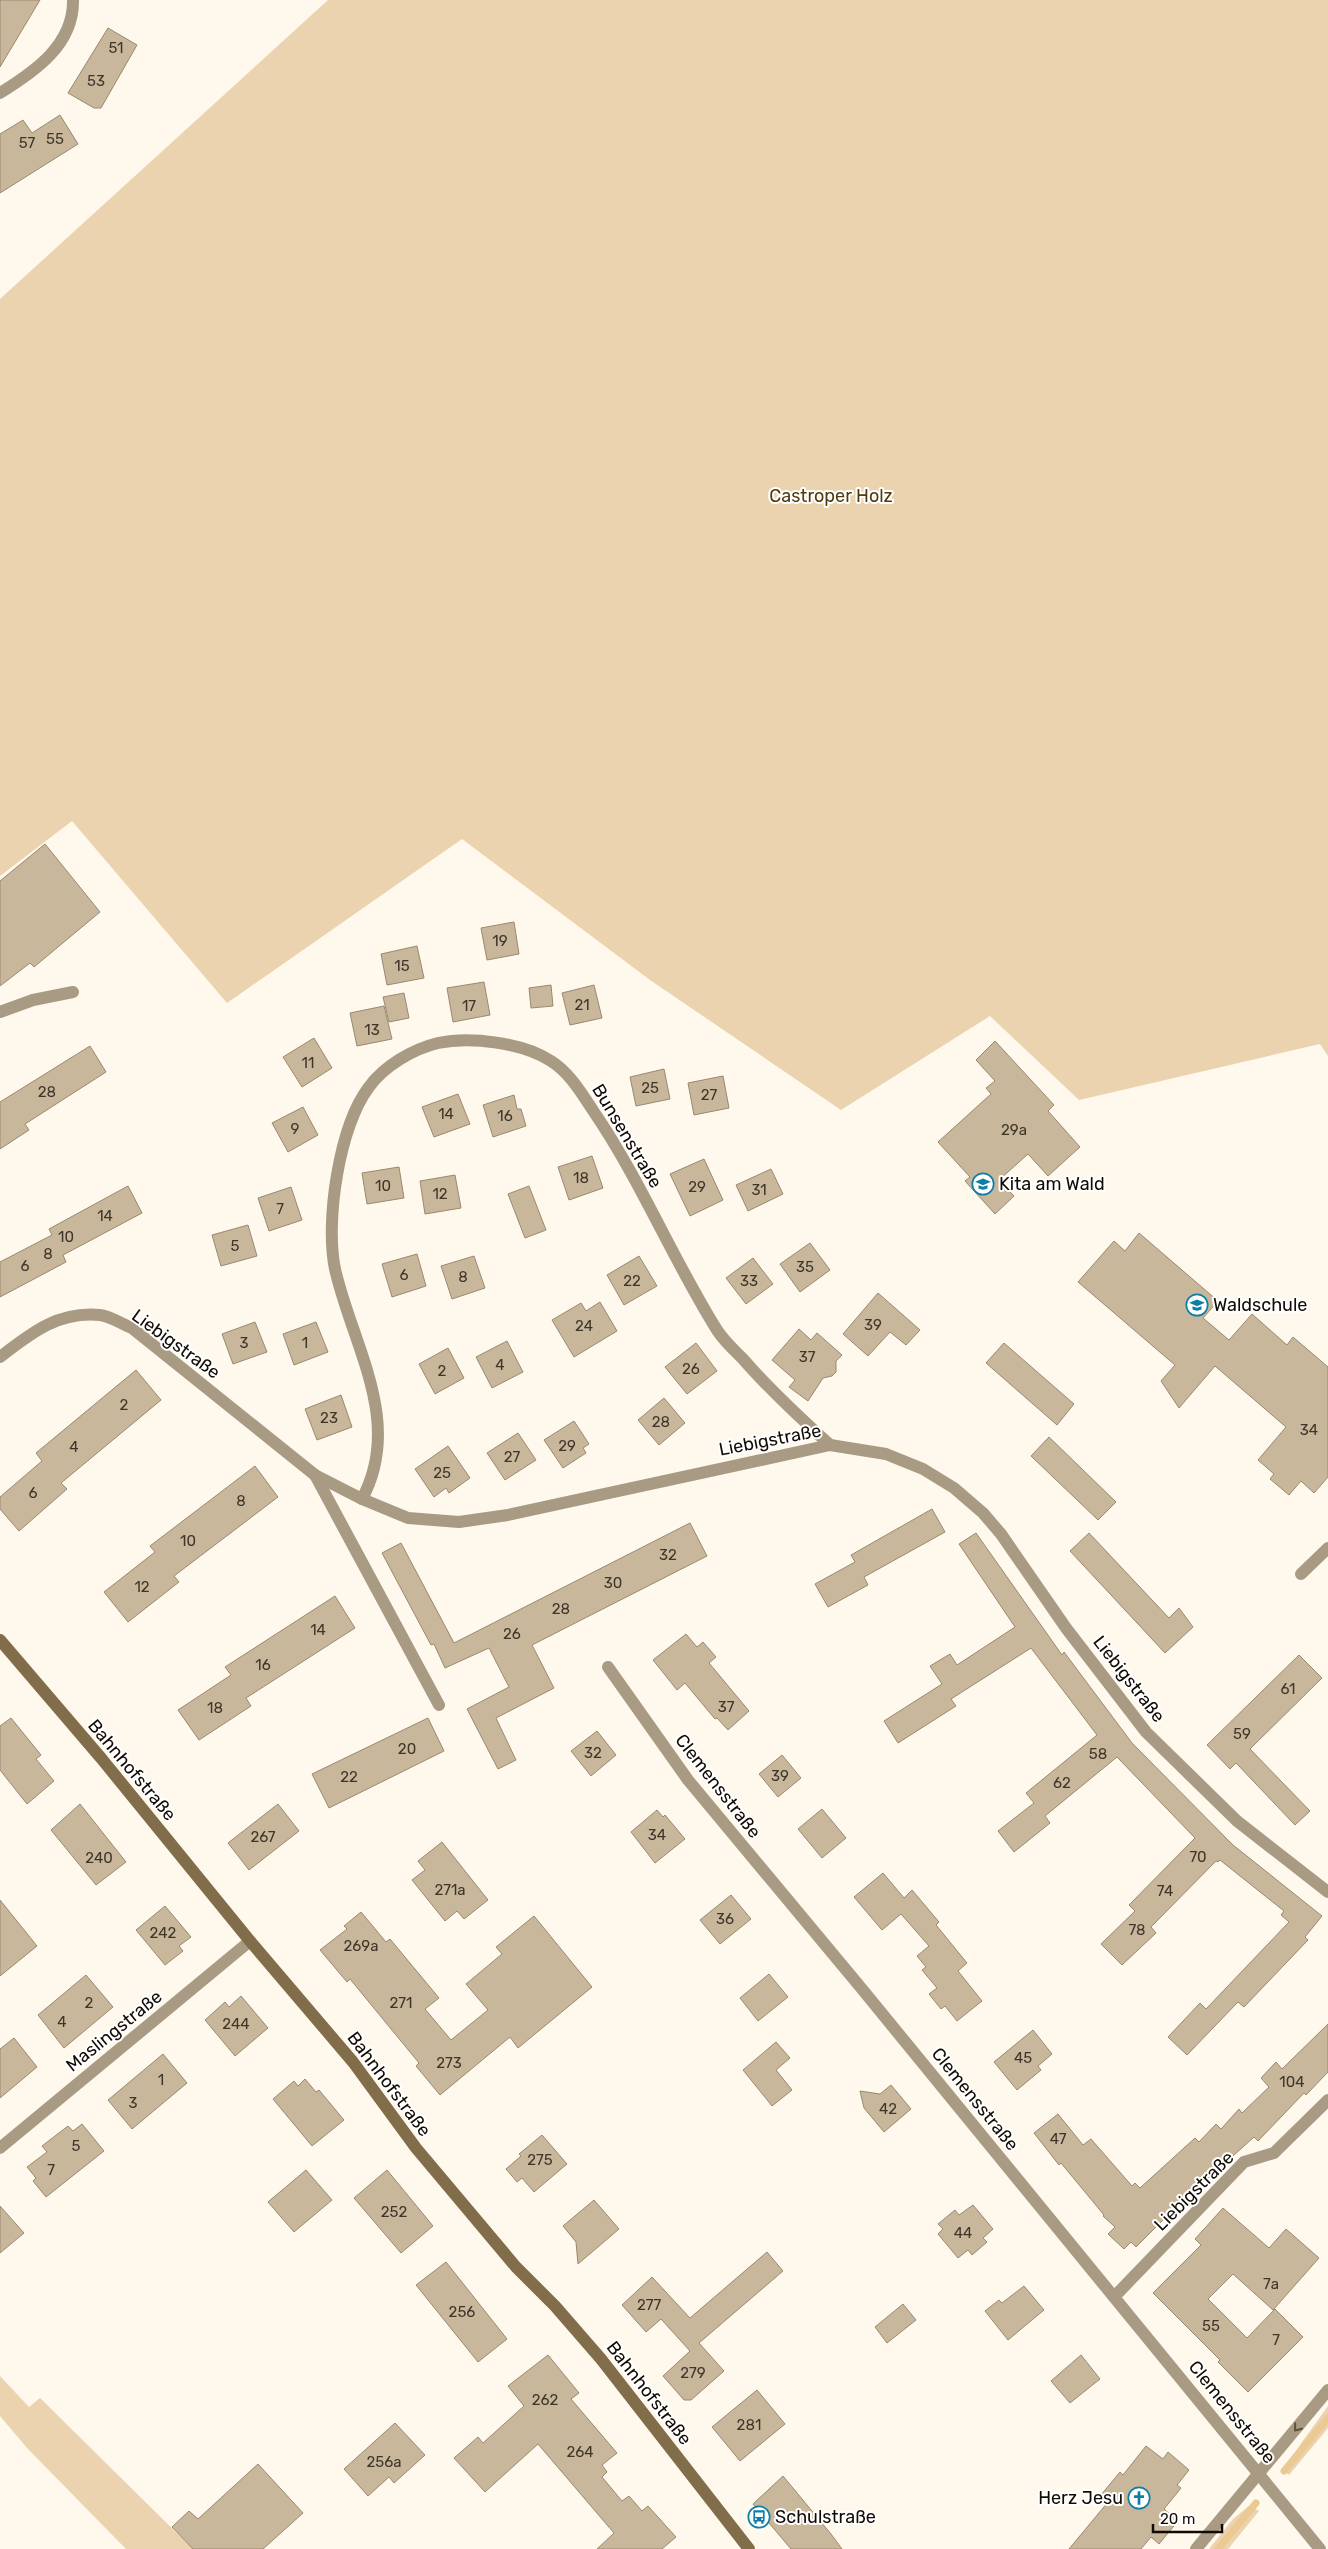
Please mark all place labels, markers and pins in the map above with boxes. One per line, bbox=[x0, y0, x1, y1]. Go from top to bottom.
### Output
school or university icon: Kita am Wald bbox=[971, 1172, 995, 1196]
place label: Kita am Wald bbox=[999, 1173, 1105, 1195]
school or university icon: Waldschule bbox=[1185, 1293, 1209, 1317]
place label: Waldschule bbox=[1213, 1294, 1307, 1316]
church icon: Herz Jesu bbox=[1127, 2486, 1151, 2510]
place label: Herz Jesu bbox=[1038, 2487, 1123, 2509]
bus stop icon: Schulstraße bbox=[747, 2505, 771, 2529]
place label: Schulstraße bbox=[775, 2506, 876, 2528]

